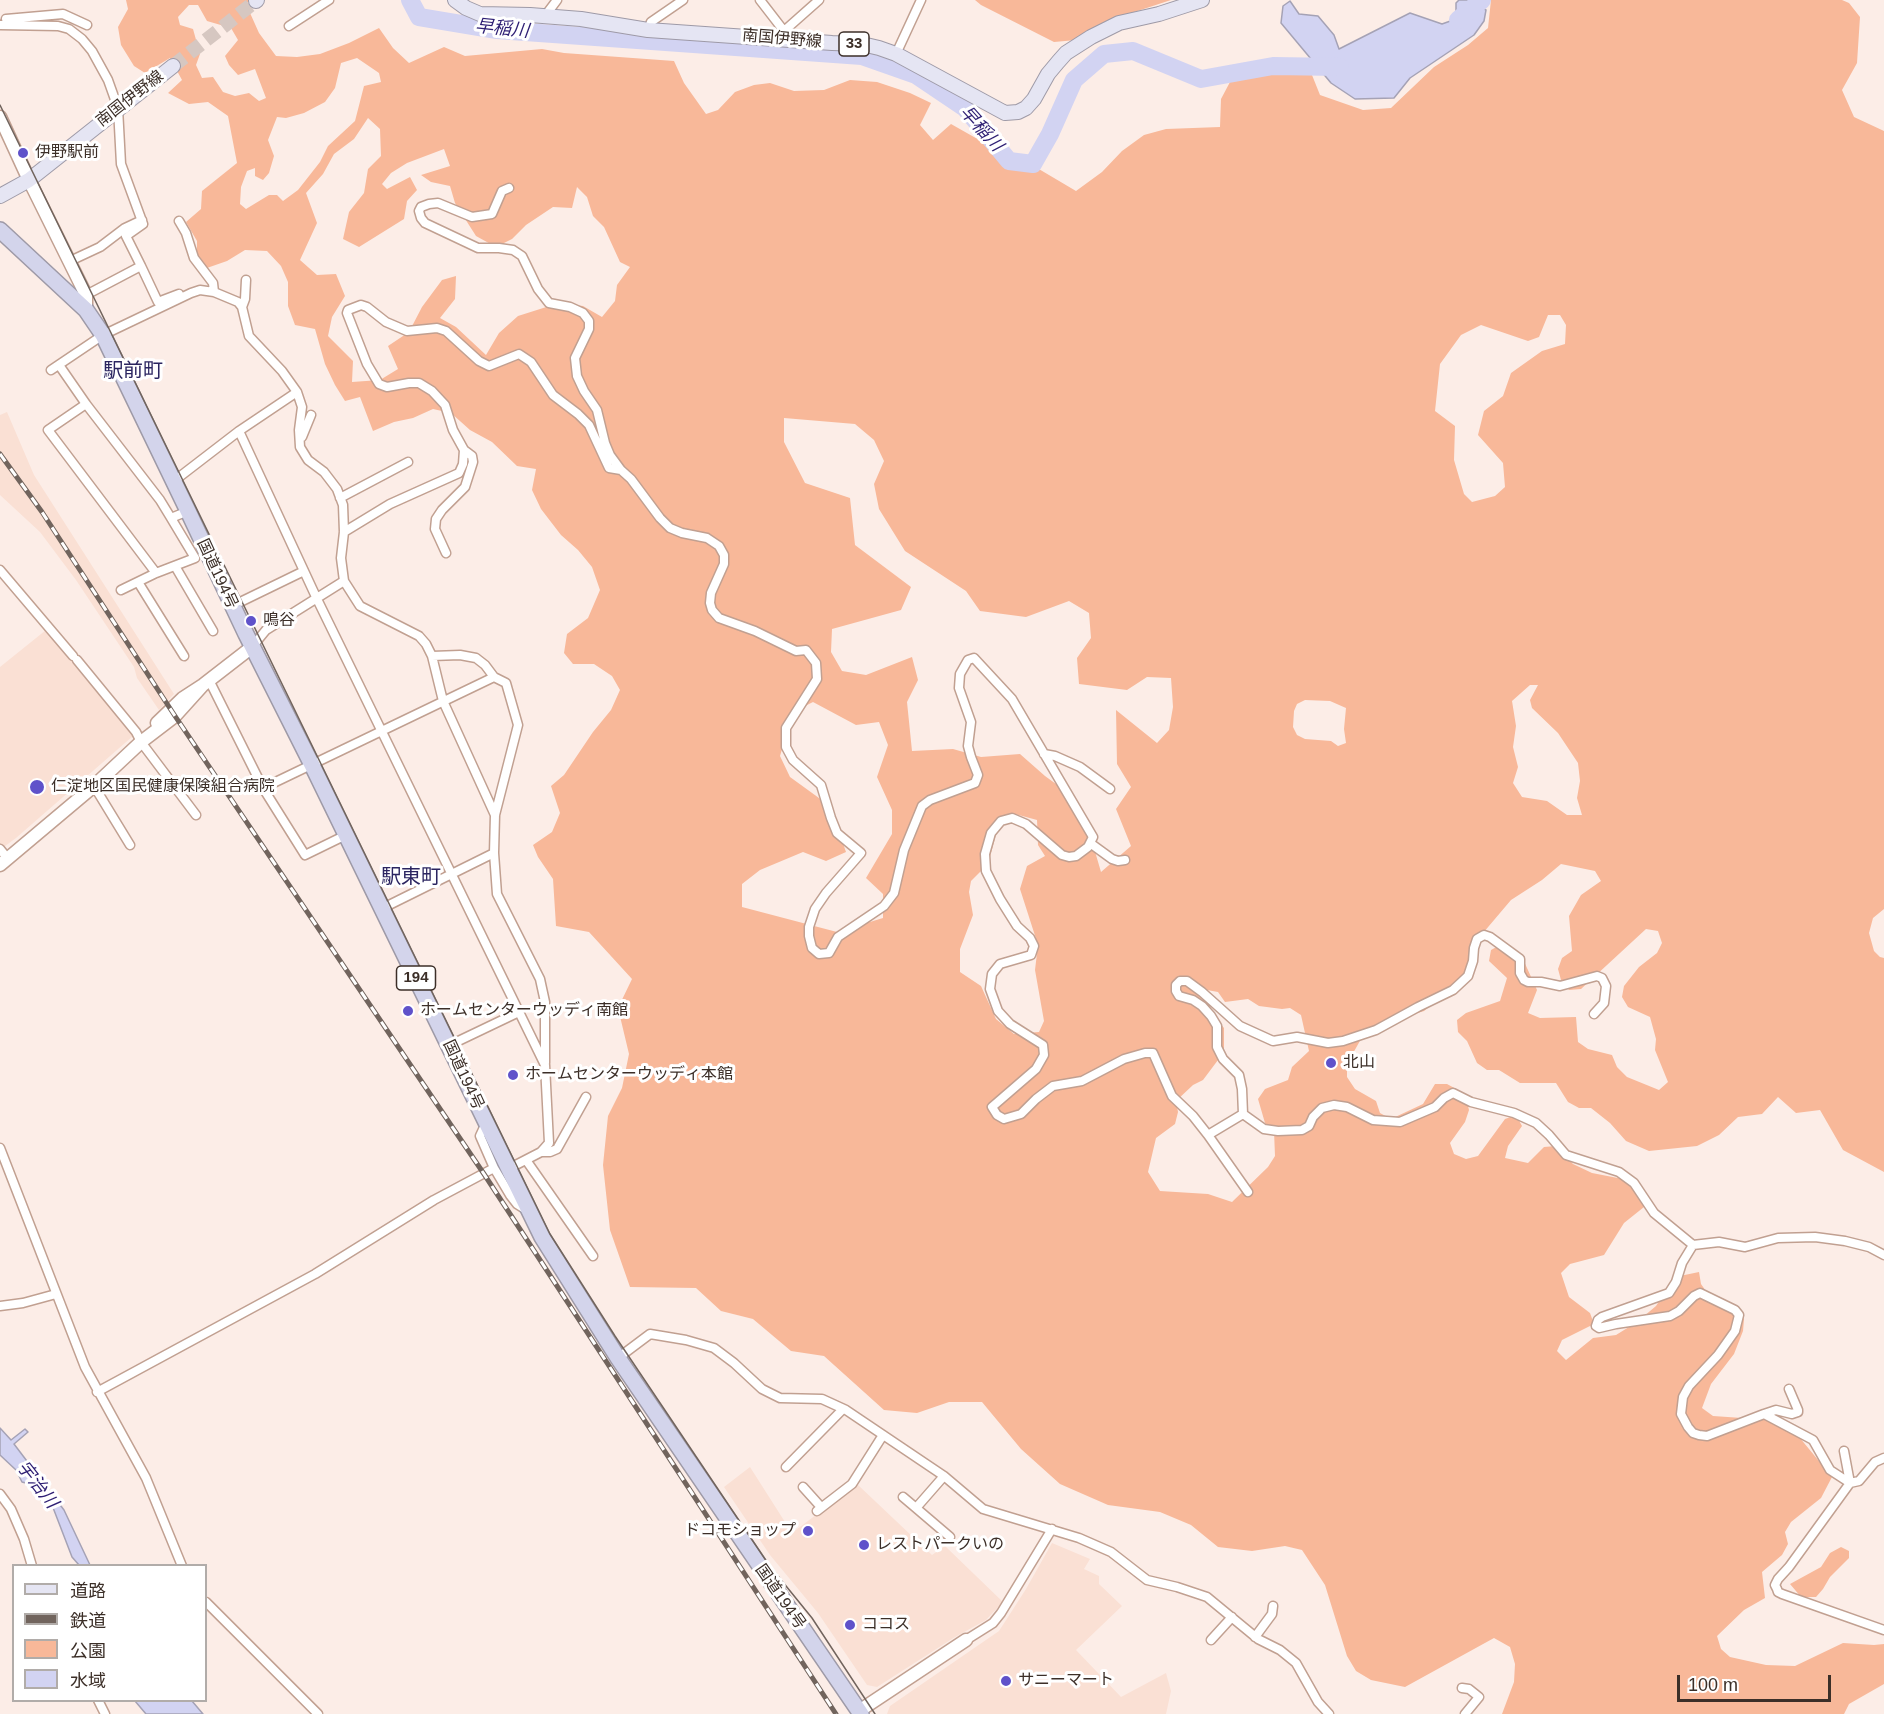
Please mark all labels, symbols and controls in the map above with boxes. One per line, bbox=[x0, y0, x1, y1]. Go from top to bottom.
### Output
water label: 早稲川 bbox=[474, 15, 530, 43]
street label: 南国伊野線 bbox=[741, 26, 823, 52]
road number: 33 bbox=[839, 32, 869, 56]
street label: 南国伊野線 bbox=[93, 67, 167, 131]
water label: 早稲川 bbox=[955, 102, 1007, 156]
place label: 伊野駅前 bbox=[35, 143, 99, 163]
marker: 伊野駅前 bbox=[16, 146, 30, 160]
district label: 駅前町 bbox=[103, 359, 163, 383]
street label: 国道194号 bbox=[193, 536, 241, 612]
place label: 鳴谷 bbox=[263, 611, 295, 631]
marker: 鳴谷 bbox=[244, 614, 258, 628]
place label: 仁淀地区国民健康保険組合病院 bbox=[51, 777, 275, 797]
marker: 仁淀地区国民健康保険組合病院 bbox=[28, 778, 46, 796]
district label: 駅東町 bbox=[381, 865, 441, 889]
road number: 194 bbox=[396, 966, 436, 990]
place label: ホームセンターウッディ南館 bbox=[420, 1001, 628, 1021]
marker: ホームセンターウッディ南館 bbox=[401, 1004, 415, 1018]
street label: 国道194号 bbox=[439, 1037, 487, 1113]
place label: 北山 bbox=[1343, 1053, 1375, 1073]
marker: 北山 bbox=[1324, 1056, 1338, 1070]
place label: ホームセンターウッディ本館 bbox=[525, 1065, 733, 1085]
marker: ホームセンターウッディ本館 bbox=[506, 1068, 520, 1082]
water label: 宇治川 bbox=[12, 1457, 62, 1513]
place label: ドコモショップ bbox=[684, 1521, 796, 1541]
marker: ドコモショップ bbox=[801, 1524, 815, 1538]
place label: レストパークいの bbox=[876, 1535, 1004, 1555]
marker: レストパークいの bbox=[857, 1538, 871, 1552]
street label: 国道194号 bbox=[751, 1561, 809, 1633]
legend bbox=[12, 1564, 207, 1702]
text: 道路 bbox=[70, 1581, 106, 1601]
text: 鉄道 bbox=[70, 1611, 106, 1631]
place label: ココス bbox=[862, 1615, 910, 1635]
marker: ココス bbox=[843, 1618, 857, 1632]
text: 公園 bbox=[70, 1641, 106, 1661]
scale bar bbox=[1680, 1663, 1834, 1701]
text: 水域 bbox=[70, 1671, 106, 1691]
place label: サニーマート bbox=[1018, 1671, 1114, 1691]
marker: サニーマート bbox=[999, 1674, 1013, 1688]
text: 100 m bbox=[1688, 1675, 1738, 1695]

